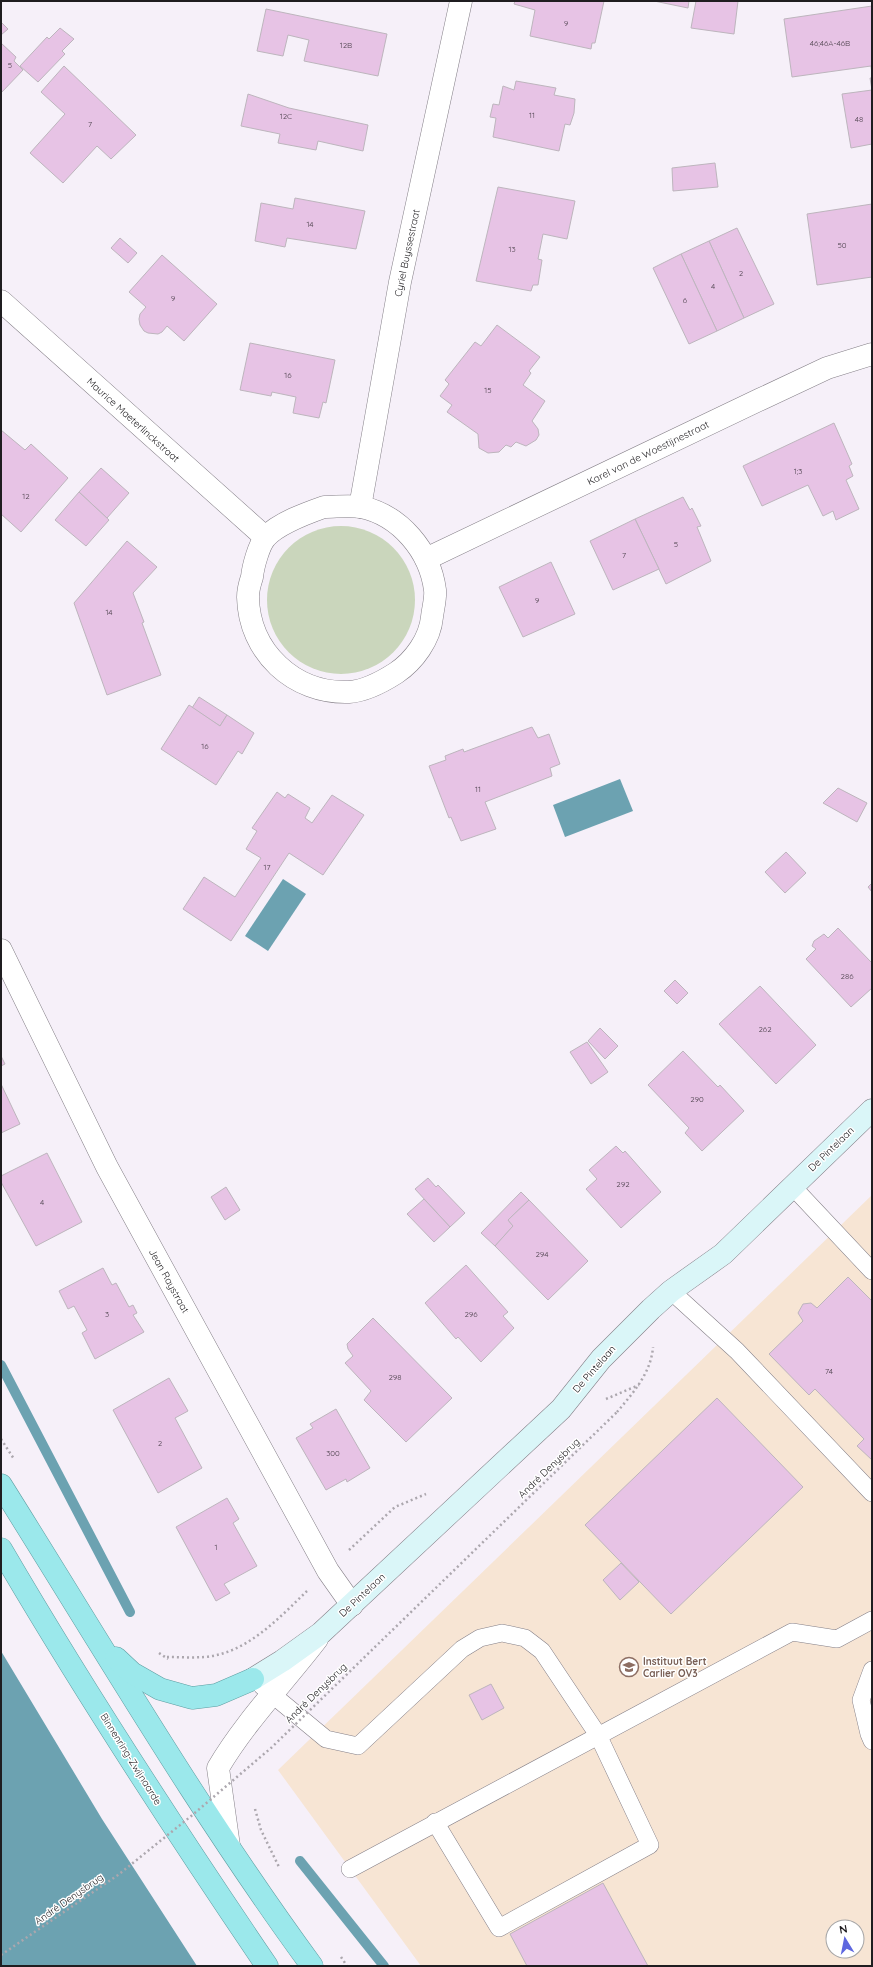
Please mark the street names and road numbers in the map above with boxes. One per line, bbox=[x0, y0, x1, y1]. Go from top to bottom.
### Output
street label: Cyriel Buyssestraat bbox=[391, 207, 423, 298]
street label: Maurice Maeterlinckstraat bbox=[84, 375, 183, 466]
street label: Karel van de Woestijnestraat bbox=[585, 417, 712, 488]
street label: De Pintelaan bbox=[805, 1124, 857, 1174]
street label: Jean Raystraat bbox=[146, 1246, 192, 1316]
street label: De Pintelaan bbox=[570, 1343, 618, 1395]
street label: André Denysbrug bbox=[515, 1435, 583, 1501]
street label: De Pintelaan bbox=[336, 1570, 388, 1620]
street label: André Denysbrug bbox=[282, 1660, 350, 1726]
street label: Binnenring-Zwijnaarde bbox=[97, 1711, 165, 1808]
street label: André Denysbrug bbox=[32, 1870, 106, 1928]

